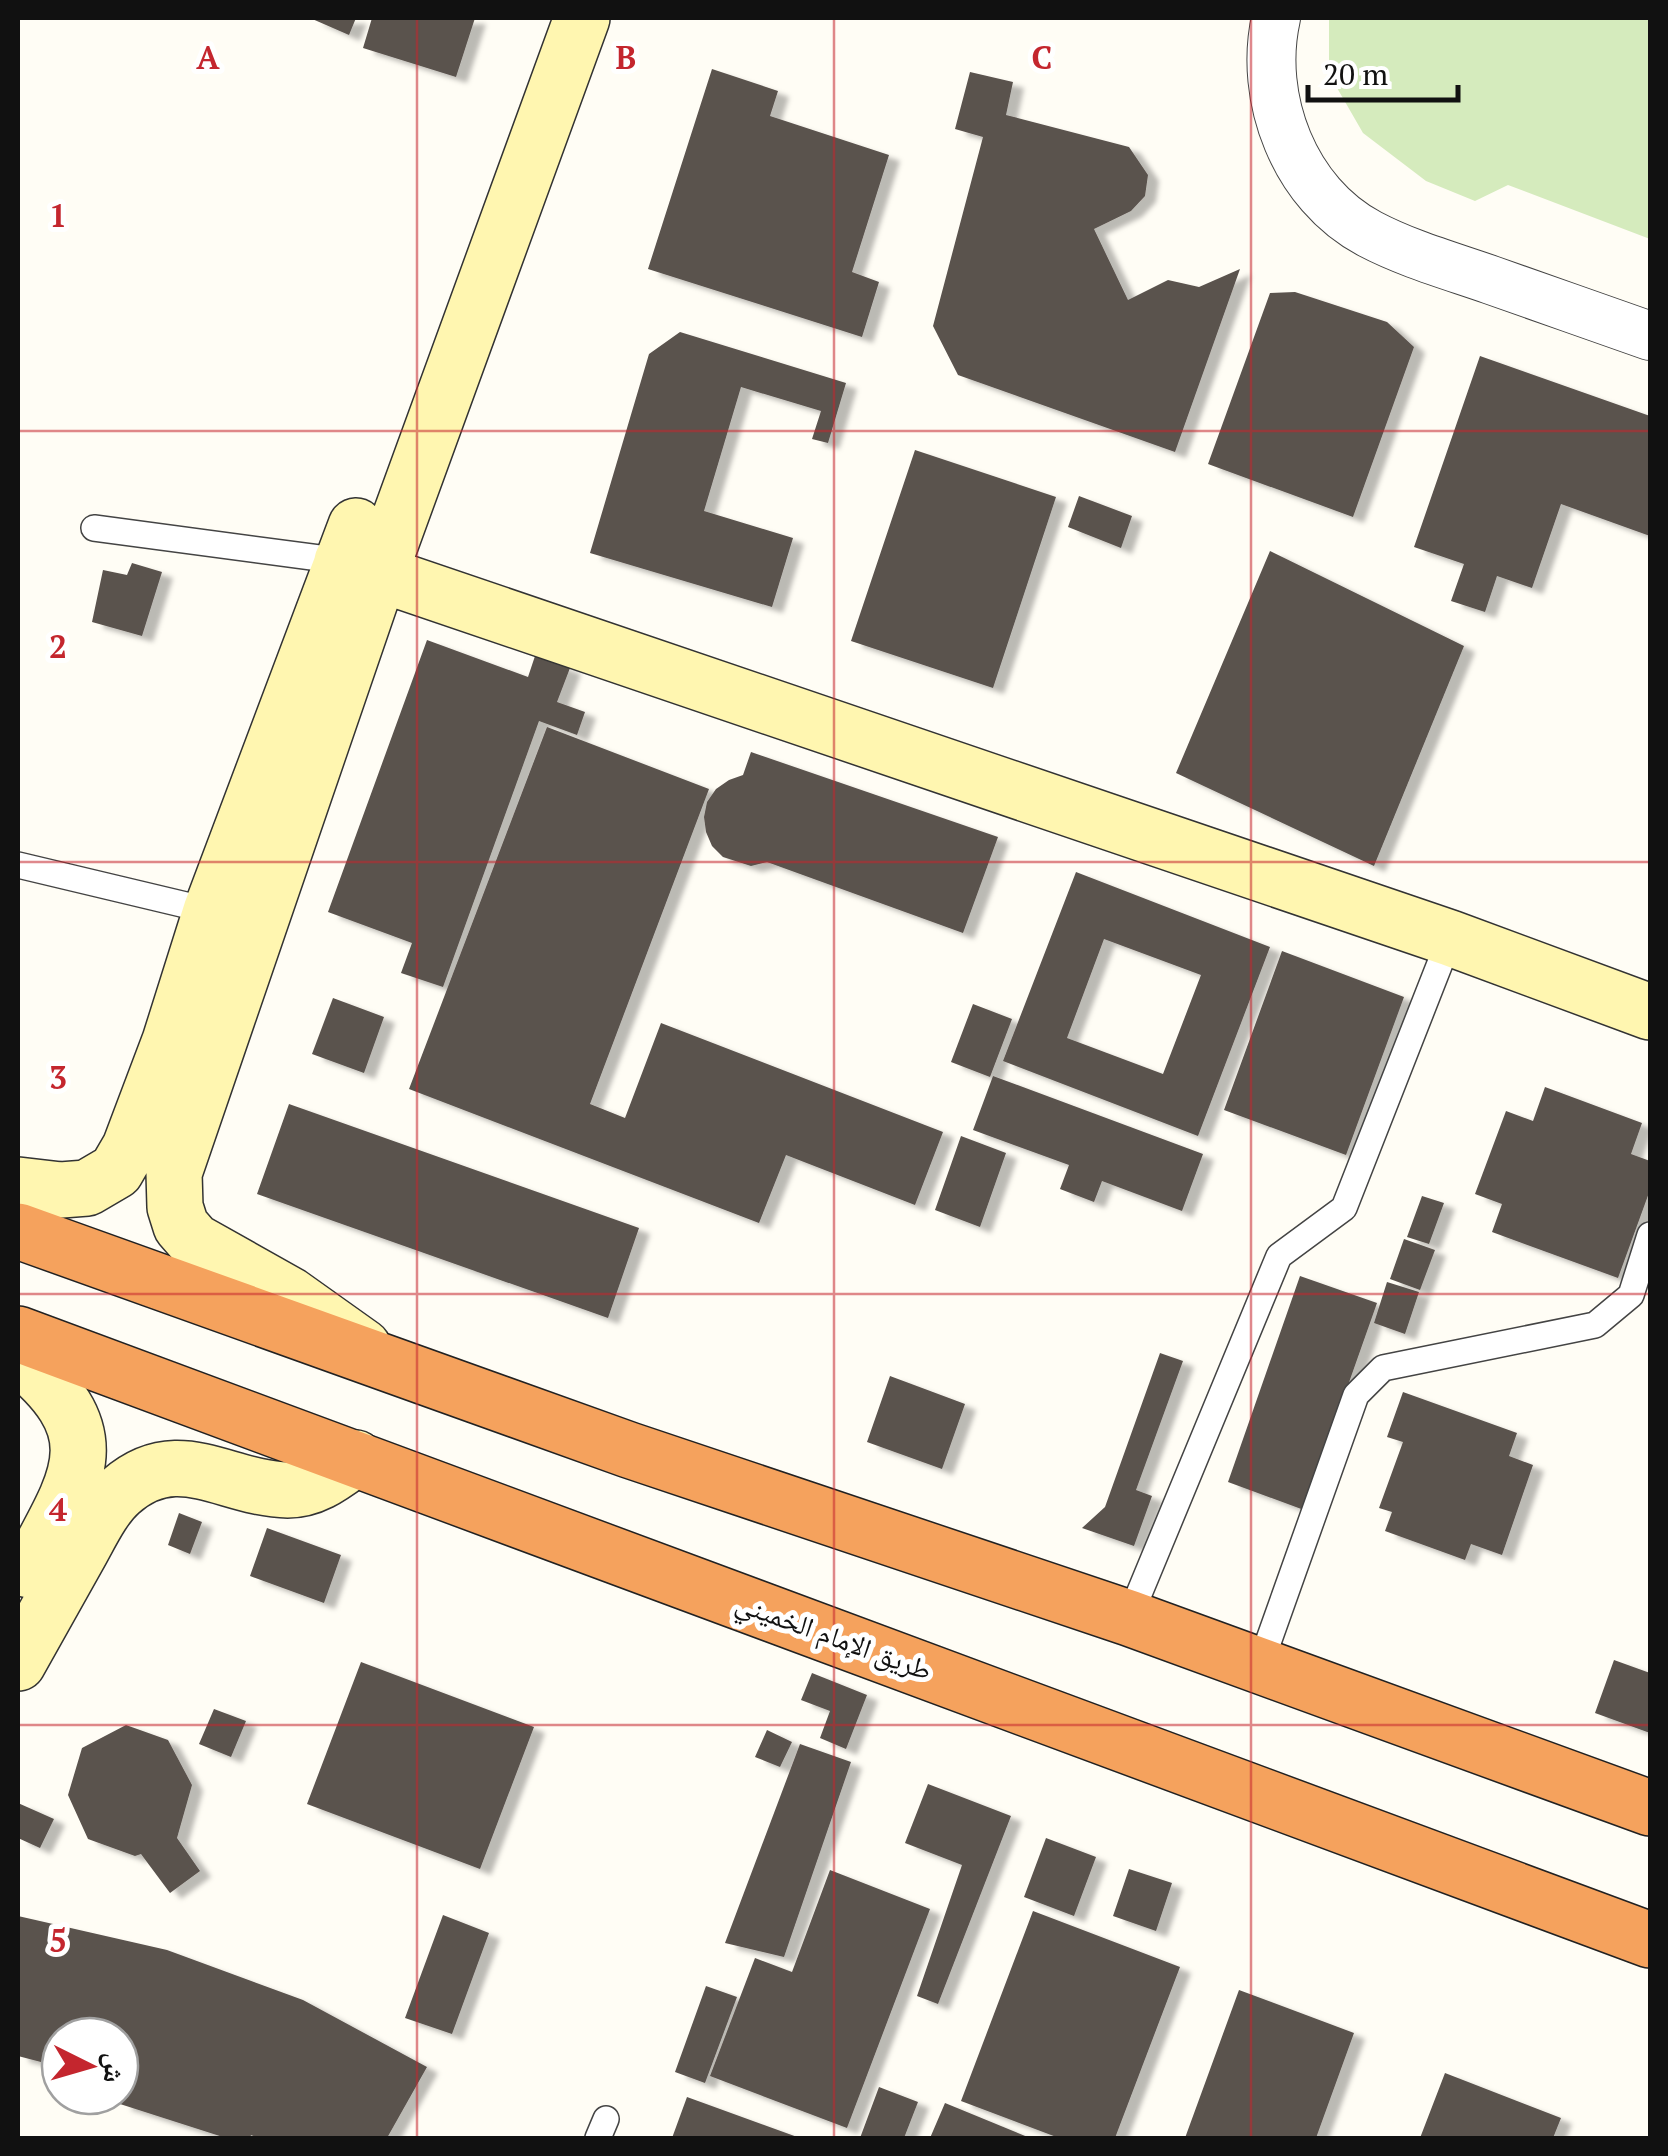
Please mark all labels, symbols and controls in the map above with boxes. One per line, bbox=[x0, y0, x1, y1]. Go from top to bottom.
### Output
text: A bbox=[196, 36, 220, 78]
text: B bbox=[616, 36, 636, 78]
text: C bbox=[1032, 36, 1052, 78]
scale bar bbox=[1308, 40, 1458, 102]
text: 20 m bbox=[1323, 54, 1388, 94]
text: 1 bbox=[49, 194, 67, 236]
text: 2 bbox=[49, 625, 67, 667]
text: 3 bbox=[49, 1056, 67, 1098]
text: 4 bbox=[49, 1488, 67, 1530]
street label: طريق الإمام الخميني bbox=[729, 1583, 937, 1693]
text: 5 bbox=[49, 1919, 67, 1961]
north arrow bbox=[40, 2016, 140, 2116]
text: ش bbox=[96, 2052, 135, 2085]

